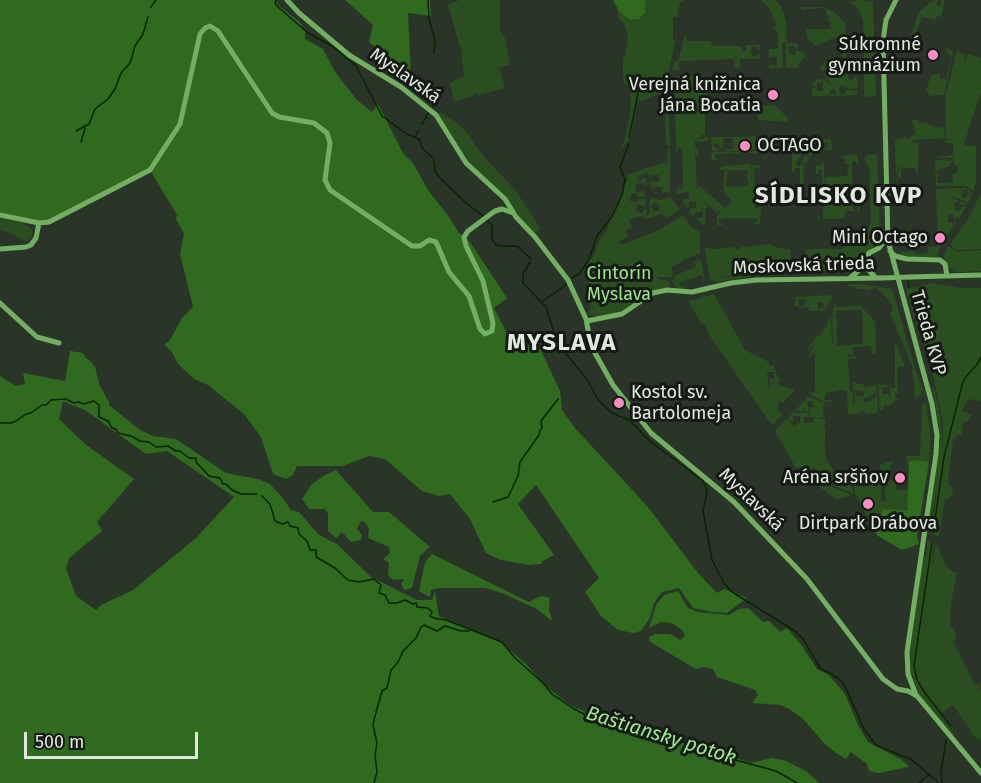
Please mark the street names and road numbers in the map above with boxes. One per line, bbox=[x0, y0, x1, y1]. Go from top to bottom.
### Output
street label: Myslavská bbox=[365, 44, 445, 108]
street label: Moskovská trieda bbox=[733, 253, 875, 279]
street label: Trieda KVP bbox=[906, 288, 950, 378]
street label: Myslavská bbox=[714, 464, 788, 536]

